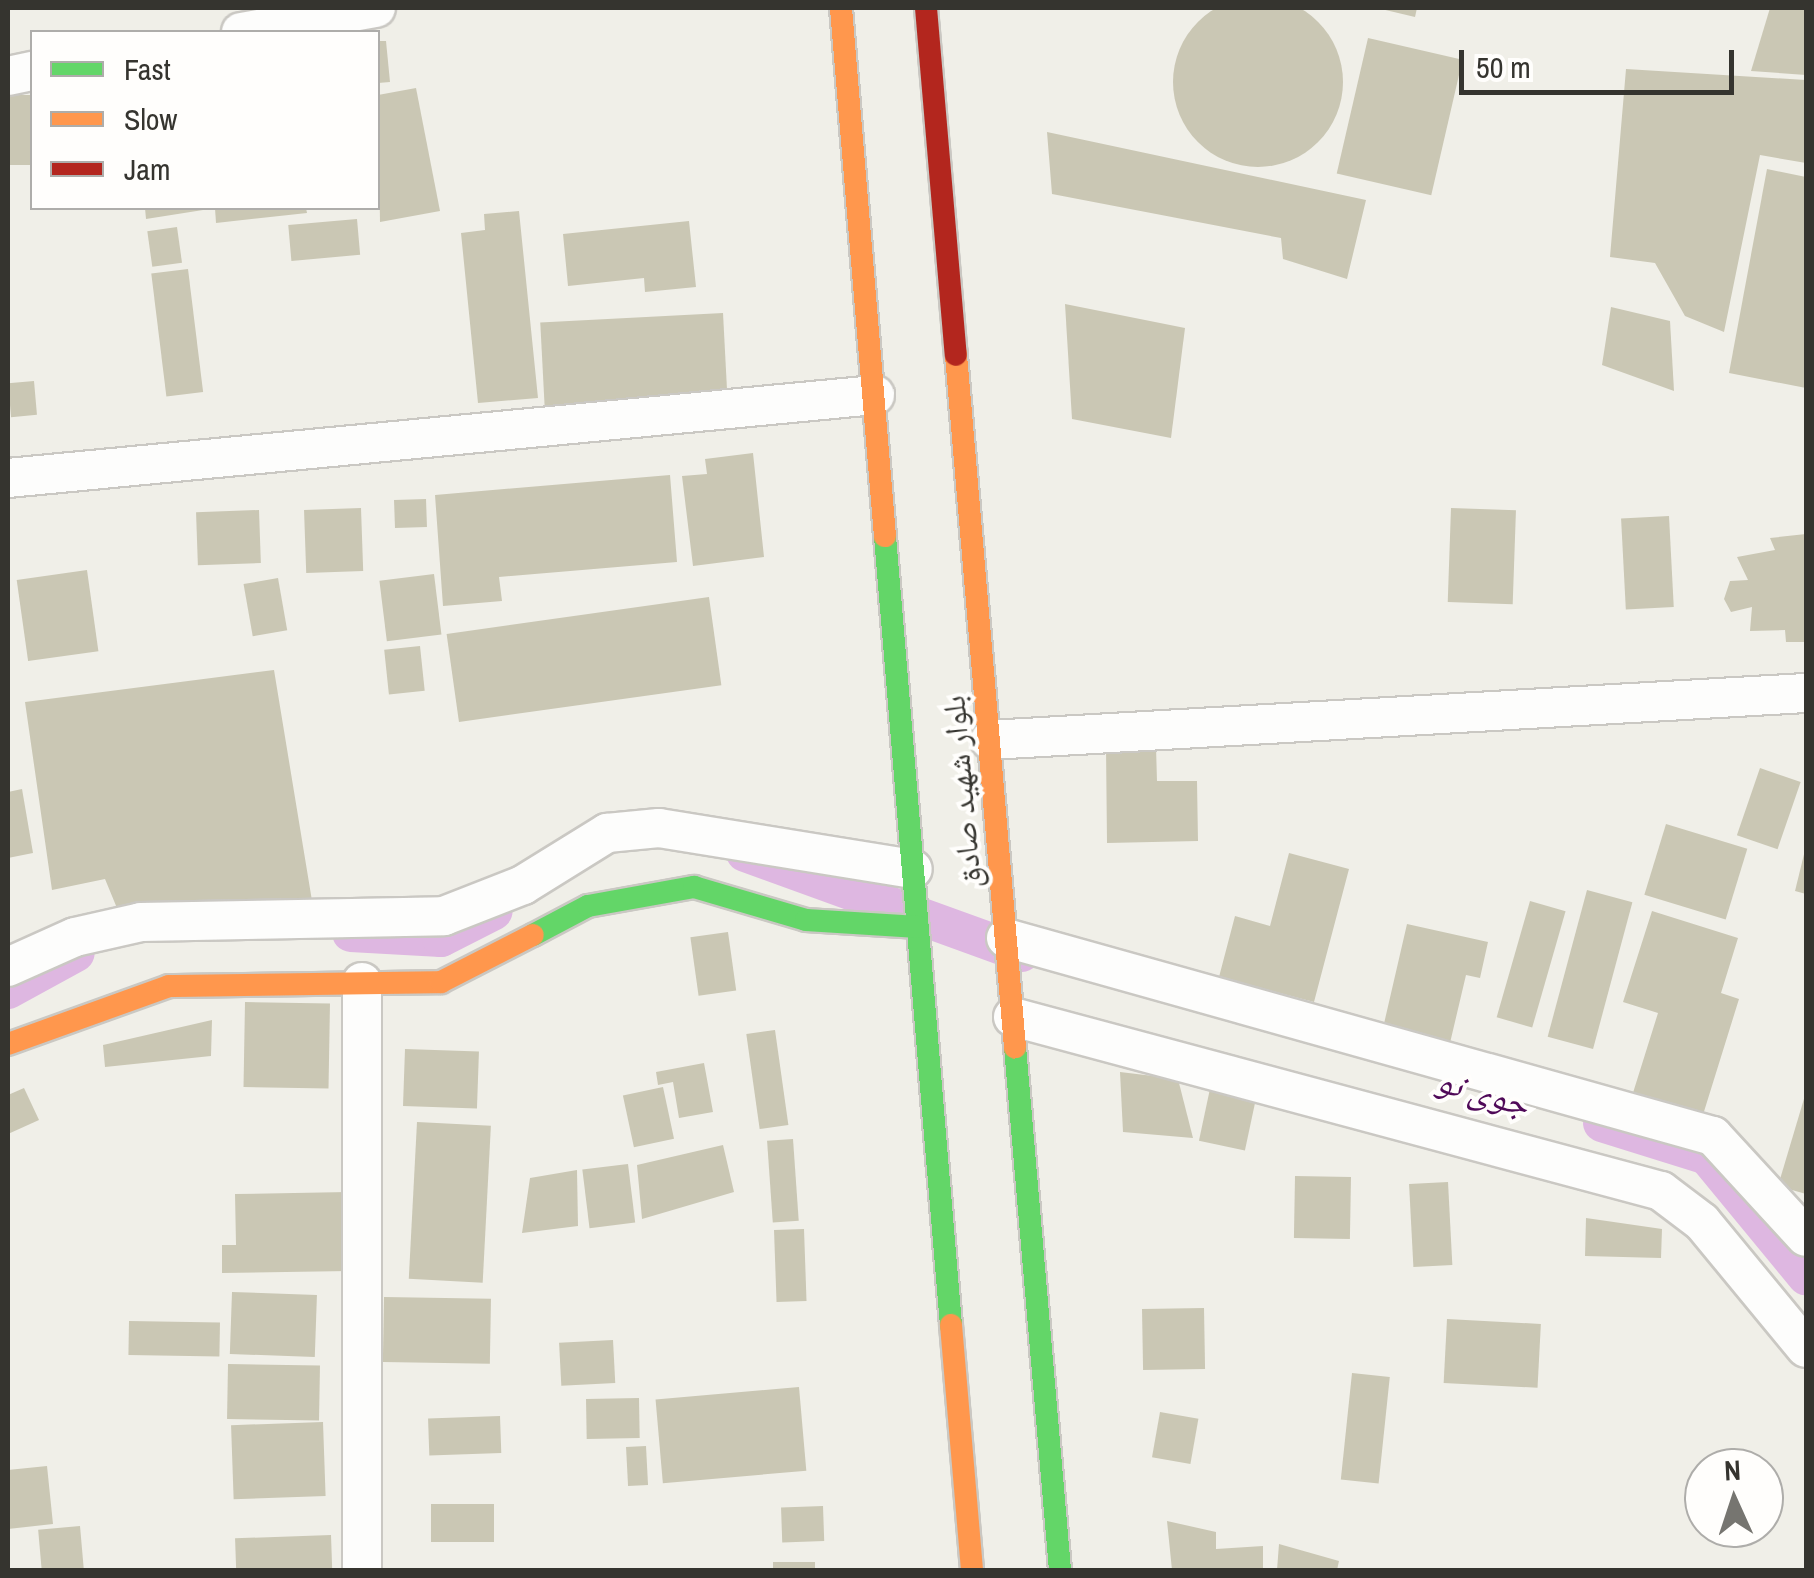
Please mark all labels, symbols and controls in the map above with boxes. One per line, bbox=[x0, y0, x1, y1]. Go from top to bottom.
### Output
legend bbox=[30, 30, 380, 210]
scale bar bbox=[1464, 30, 1739, 92]
text: 50 m bbox=[1476, 47, 1531, 87]
text: Fast bbox=[124, 49, 171, 89]
text: Slow bbox=[124, 99, 177, 139]
text: Jam bbox=[124, 149, 170, 189]
street label: بلوار شهید صادق bbox=[934, 694, 990, 890]
water label: جوی نو bbox=[1432, 1059, 1534, 1125]
north arrow bbox=[1684, 1448, 1784, 1548]
text: N bbox=[1723, 1451, 1742, 1489]

